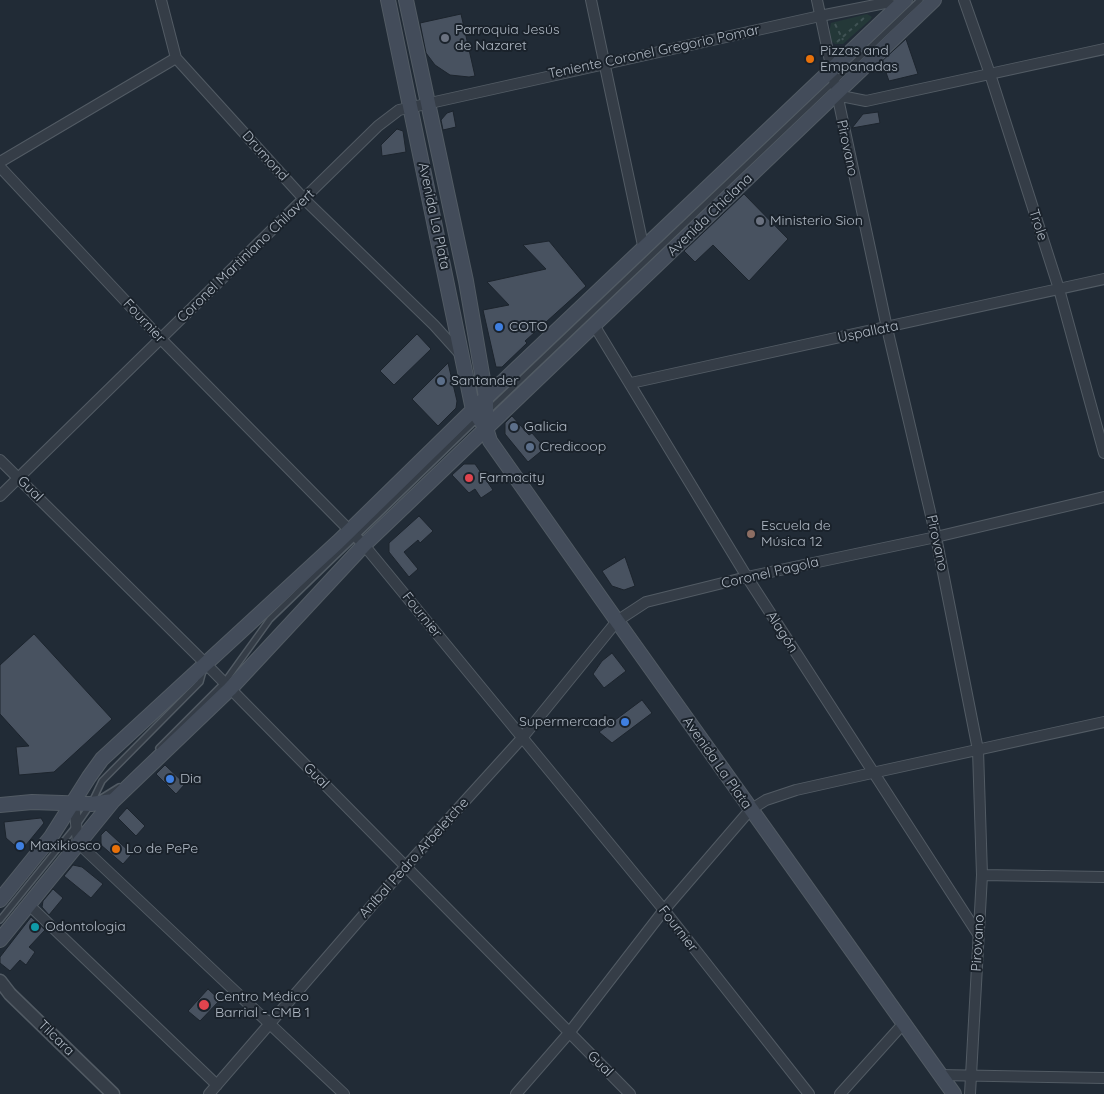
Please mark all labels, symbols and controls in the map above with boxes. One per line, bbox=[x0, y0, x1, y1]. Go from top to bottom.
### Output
street label: Teniente Coronel Gregorio Pomar bbox=[547, 21, 761, 83]
place label: Parroquia Jesús de Nazaret bbox=[455, 22, 559, 54]
marker: Parroquia Jesús de Nazaret bbox=[439, 32, 451, 44]
place label: Pizzas and Empanadas bbox=[820, 43, 898, 75]
marker: Pizzas and Empanadas bbox=[804, 53, 816, 65]
street label: Pirovano bbox=[833, 118, 861, 178]
street label: Drumond bbox=[238, 128, 292, 184]
street label: Avenida La Plata bbox=[414, 161, 454, 271]
street label: Avenida Chiclana bbox=[664, 170, 756, 260]
street label: Coronel Martiniano Chilavert bbox=[174, 186, 318, 326]
street label: Trole bbox=[1025, 207, 1051, 243]
place label: Ministerio Sion bbox=[770, 213, 863, 229]
marker: Ministerio Sion bbox=[754, 215, 766, 227]
street label: Fournier bbox=[119, 296, 169, 346]
street label: Uspallata bbox=[836, 317, 900, 347]
place label: COTO bbox=[509, 319, 547, 335]
marker: COTO bbox=[493, 321, 505, 333]
place label: Santander bbox=[451, 373, 519, 389]
marker: Santander bbox=[435, 375, 447, 387]
place label: Galicia bbox=[524, 419, 567, 435]
marker: Galicia bbox=[508, 421, 520, 433]
place label: Credicoop bbox=[540, 439, 606, 455]
marker: Credicoop bbox=[524, 441, 536, 453]
place label: Farmacity bbox=[479, 470, 545, 486]
marker: Farmacity bbox=[463, 472, 475, 484]
street label: Gual bbox=[14, 473, 46, 505]
street label: Pirovano bbox=[923, 513, 951, 573]
place label: Escuela de Música 12 bbox=[761, 518, 831, 550]
marker: Escuela de Música 12 bbox=[745, 528, 757, 540]
street label: Coronel Pagola bbox=[720, 554, 820, 592]
street label: Fournier bbox=[399, 589, 445, 641]
street label: Alagón bbox=[762, 608, 802, 656]
place label: Supermercado bbox=[519, 714, 615, 730]
street label: Avenida La Plata bbox=[679, 714, 755, 812]
marker: Supermercado bbox=[619, 716, 631, 728]
street label: Gual bbox=[300, 760, 332, 792]
place label: Dia bbox=[180, 771, 202, 787]
marker: Dia bbox=[164, 773, 176, 785]
street label: Aníbal Pedro Arbeletche bbox=[356, 795, 472, 921]
place label: Maxikiosco bbox=[30, 838, 101, 854]
marker: Maxikiosco bbox=[14, 840, 26, 852]
place label: Lo de PePe bbox=[126, 841, 198, 857]
marker: Lo de PePe bbox=[110, 843, 122, 855]
street label: Fournier bbox=[655, 903, 701, 955]
street label: Pirovano bbox=[968, 914, 988, 972]
place label: Odontologia bbox=[45, 919, 126, 935]
marker: Odontologia bbox=[29, 921, 41, 933]
place label: Centro Médico Barrial - CMB 1 bbox=[215, 989, 310, 1022]
marker: Centro Médico Barrial - CMB 1 bbox=[197, 998, 211, 1012]
street label: Tilcara bbox=[34, 1017, 78, 1059]
street label: Gual bbox=[584, 1048, 616, 1080]

